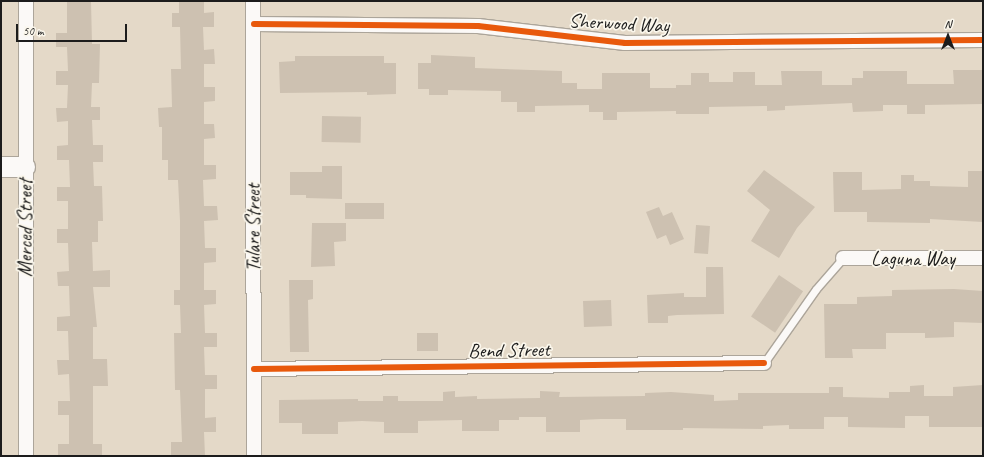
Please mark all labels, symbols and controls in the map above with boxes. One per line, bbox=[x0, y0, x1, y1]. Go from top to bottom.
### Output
street label: Sherwood Way bbox=[569, 8, 669, 38]
scale bar bbox=[18, 16, 129, 42]
north arrow bbox=[928, 16, 968, 56]
text: N bbox=[945, 17, 951, 31]
text: 50 m bbox=[23, 23, 43, 39]
street label: Merced Street bbox=[13, 179, 37, 277]
street label: Tulare Street bbox=[241, 184, 265, 272]
street label: Laguna Way bbox=[871, 246, 955, 270]
street label: Bend Street bbox=[468, 337, 550, 363]

